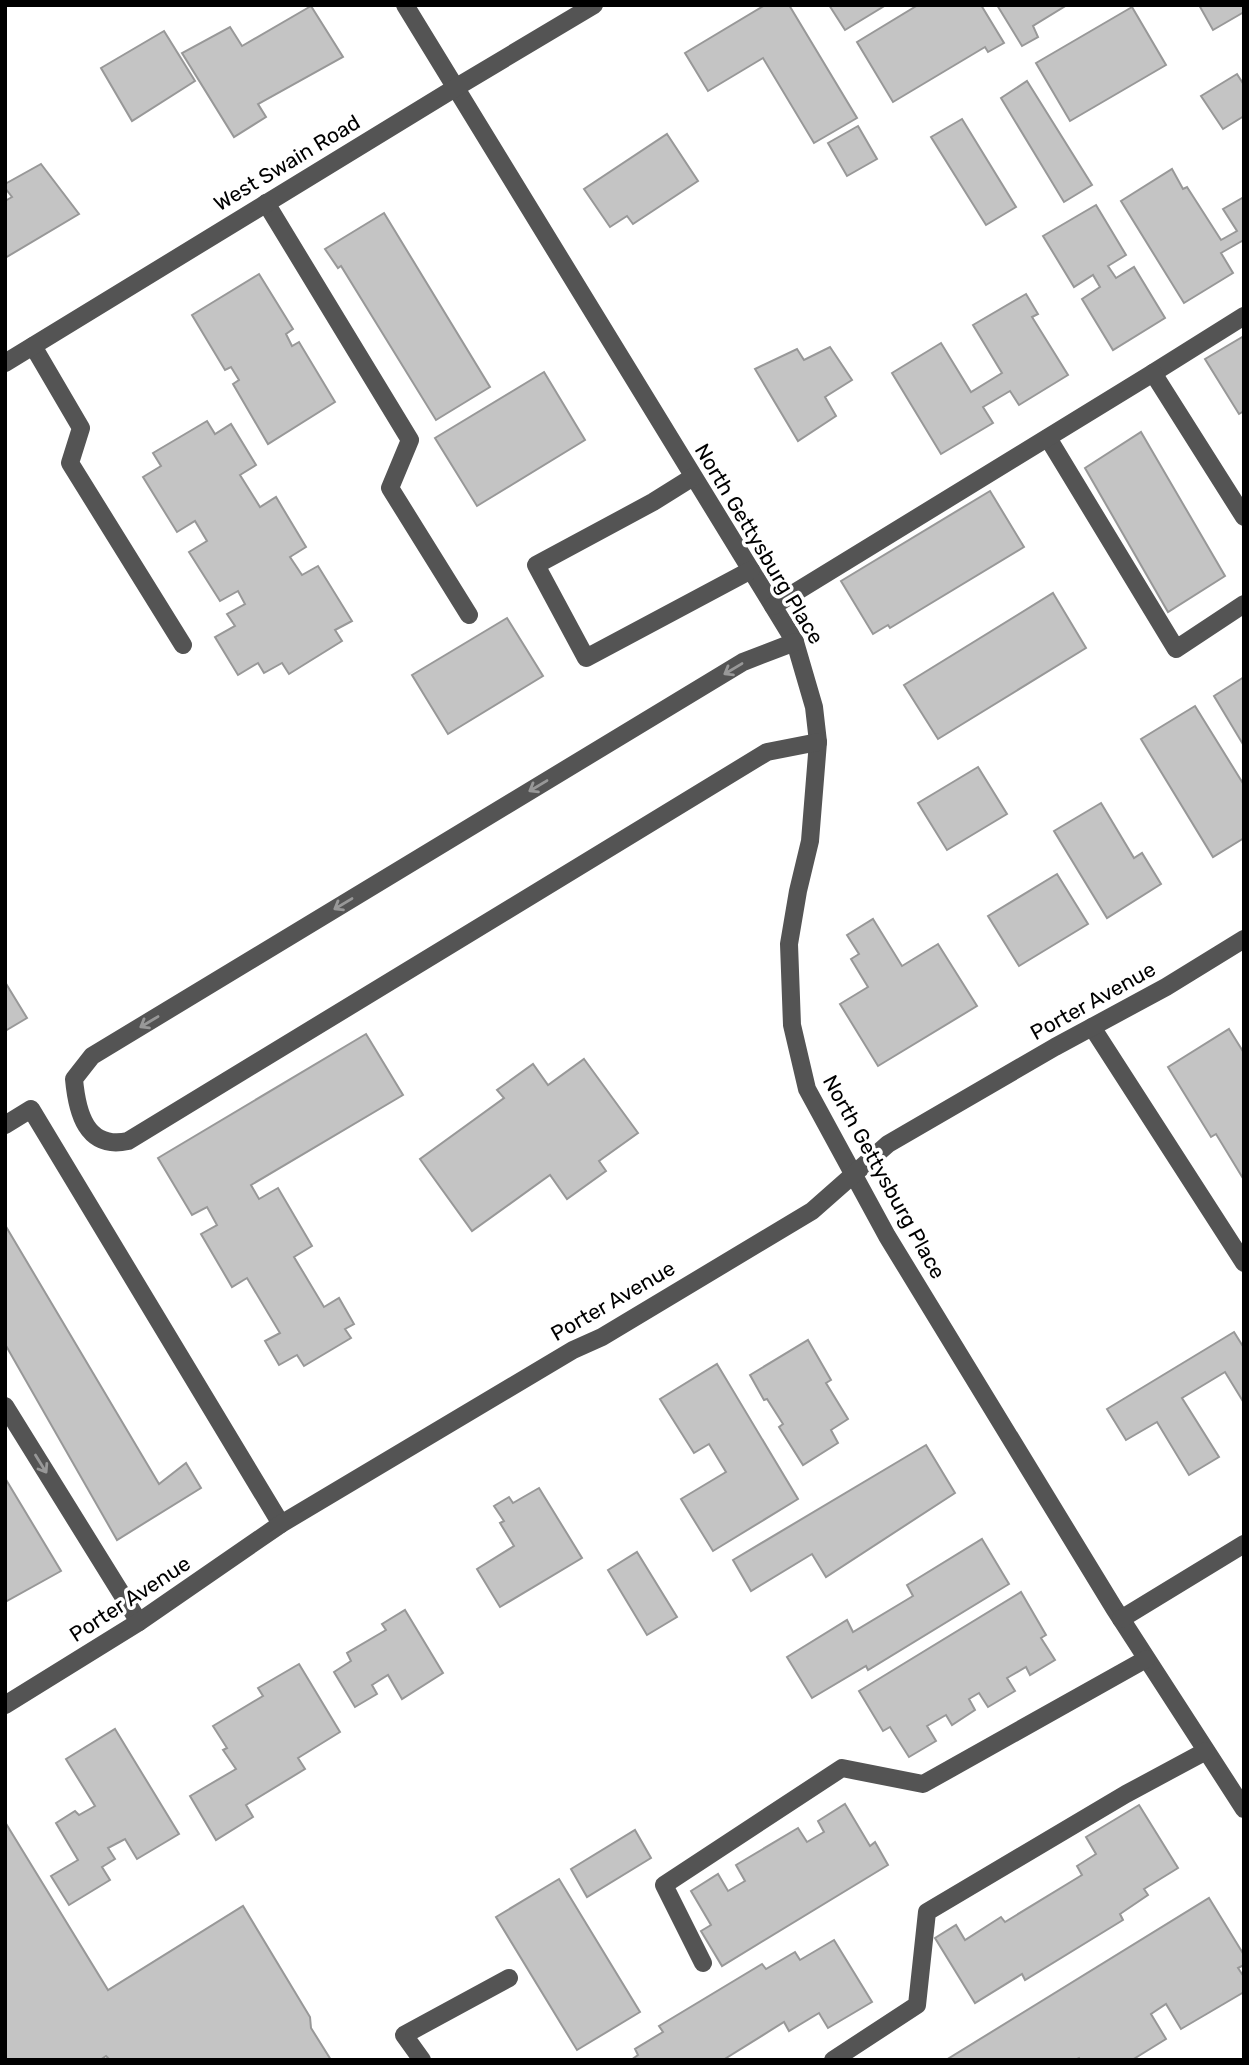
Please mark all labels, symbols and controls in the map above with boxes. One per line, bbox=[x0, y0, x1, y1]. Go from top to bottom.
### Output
street label: West Swain Road bbox=[209, 109, 364, 216]
street label: North Gettysburg Place bbox=[690, 439, 829, 648]
one-way arrow bbox=[723, 662, 743, 676]
one-way arrow bbox=[528, 780, 548, 794]
one-way arrow bbox=[334, 897, 354, 911]
street label: Porter Avenue bbox=[1026, 956, 1160, 1045]
one-way arrow bbox=[139, 1015, 159, 1029]
street label: North Gettysburg Place bbox=[818, 1070, 951, 1283]
street label: Porter Avenue bbox=[546, 1255, 679, 1346]
one-way arrow bbox=[35, 1453, 49, 1473]
street label: Porter Avenue bbox=[65, 1550, 195, 1647]

